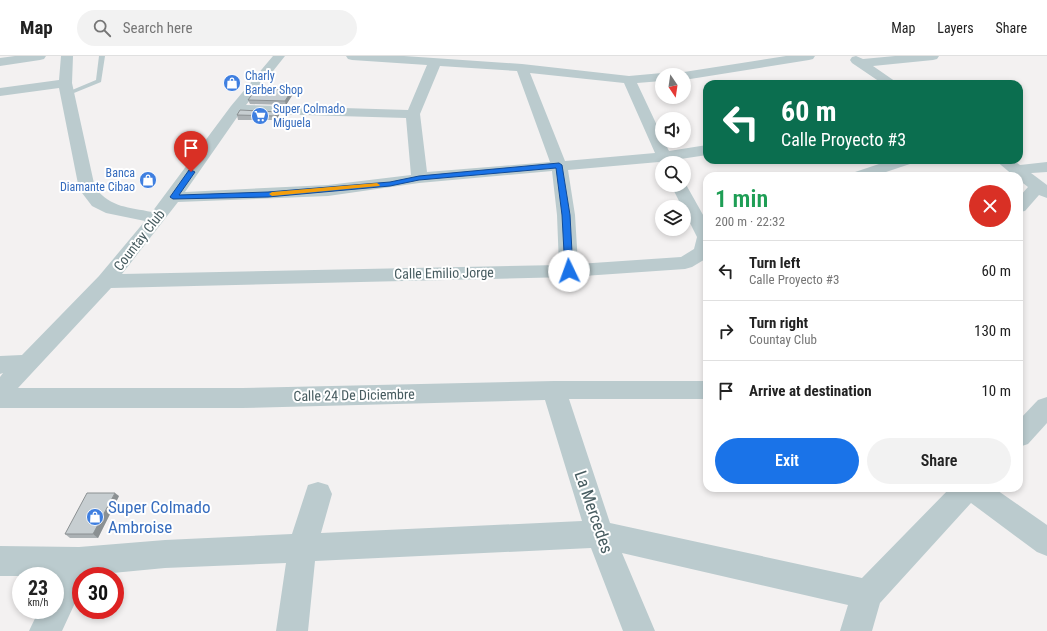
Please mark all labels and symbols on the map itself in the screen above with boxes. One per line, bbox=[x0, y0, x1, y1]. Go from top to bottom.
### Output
north arrow bbox=[655, 68, 691, 104]
place label: Charly Barber Shop bbox=[245, 69, 303, 97]
shop icon: Charly Barber Shop bbox=[222, 73, 242, 93]
place label: Super Colmado Miguela bbox=[273, 102, 345, 130]
supermarket icon: Super Colmado Miguela bbox=[250, 106, 270, 126]
pin bbox=[174, 131, 208, 172]
place label: Banca Diamante Cibao bbox=[60, 166, 135, 194]
shop icon: Banca Diamante Cibao bbox=[138, 170, 158, 190]
street label: Countay Club bbox=[110, 206, 168, 274]
position arrow bbox=[548, 250, 590, 292]
street label: Calle Emilio Jorge bbox=[394, 264, 494, 282]
street label: Calle 24 De Diciembre bbox=[293, 386, 415, 404]
street label: La Mercedes bbox=[571, 468, 617, 556]
place label: Super Colmado Ambroise bbox=[108, 497, 210, 537]
shop icon: Super Colmado Ambroise bbox=[85, 507, 105, 527]
speed limit sign: 30 bbox=[72, 567, 124, 619]

